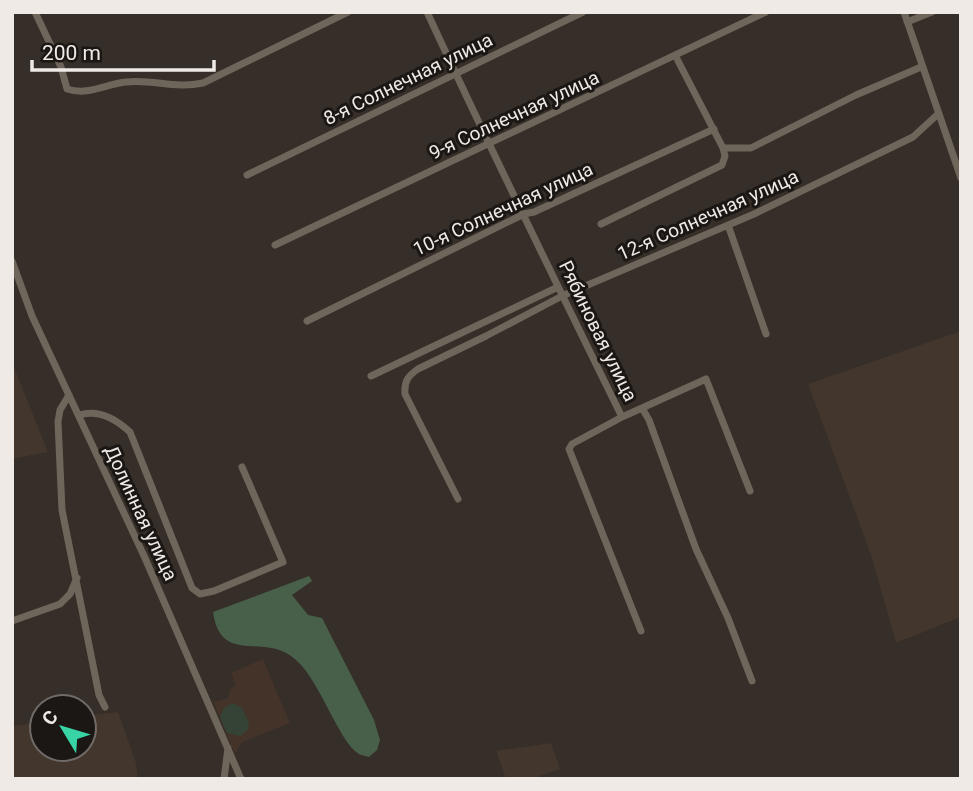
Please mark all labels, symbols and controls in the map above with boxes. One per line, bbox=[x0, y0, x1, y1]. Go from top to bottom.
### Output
scale bar bbox=[32, 28, 214, 72]
street label: 8-я Солнечная улица bbox=[320, 28, 496, 130]
text: 200 m bbox=[42, 41, 101, 65]
street label: 9-я Солнечная улица bbox=[425, 65, 603, 165]
street label: 10-я Солнечная улица bbox=[409, 157, 597, 261]
street label: 12-я Солнечная улица bbox=[614, 165, 802, 265]
street label: Рябиновая улица bbox=[554, 257, 642, 405]
street label: Долинная улица bbox=[100, 442, 182, 584]
north arrow bbox=[28, 693, 98, 763]
text: С bbox=[37, 706, 63, 730]

